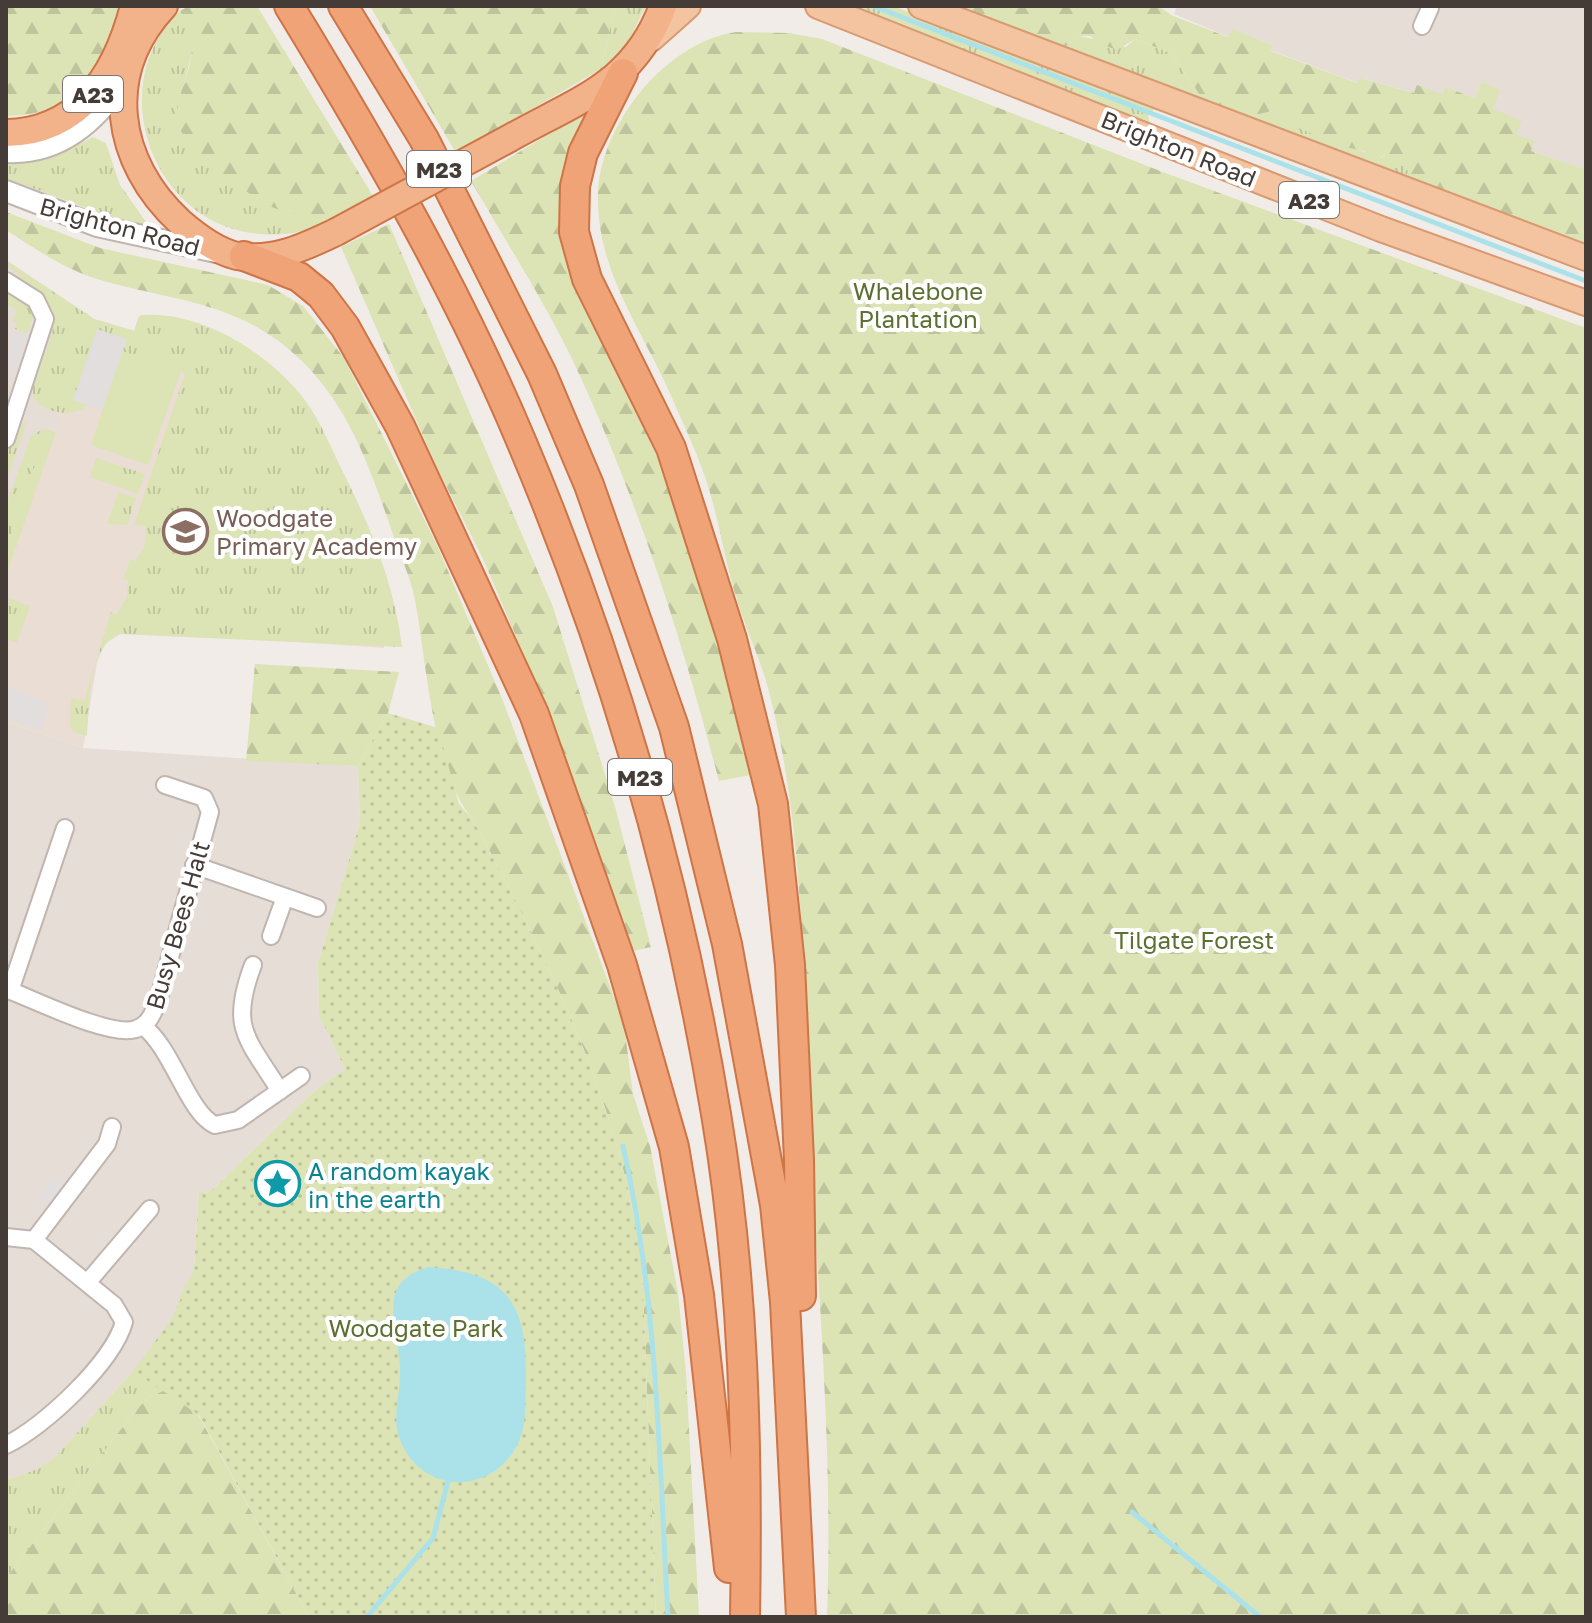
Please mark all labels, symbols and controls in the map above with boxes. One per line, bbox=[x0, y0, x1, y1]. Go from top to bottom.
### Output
road number: A23 bbox=[63, 76, 123, 112]
street label: Brighton Road bbox=[1097, 104, 1261, 192]
road number: M23 bbox=[407, 151, 471, 187]
road number: A23 bbox=[1279, 182, 1339, 218]
street label: Brighton Road bbox=[37, 191, 203, 261]
park label: Whalebone Plantation bbox=[853, 276, 983, 333]
place label: Woodgate Primary Academy bbox=[216, 503, 417, 560]
school or university icon: Woodgate Primary Academy bbox=[161, 507, 209, 555]
road number: M23 bbox=[608, 759, 672, 795]
street label: Busy Bees Halt bbox=[139, 837, 215, 1013]
park label: Tilgate Forest bbox=[1114, 925, 1274, 954]
place label: A random kayak in the earth bbox=[308, 1156, 490, 1213]
place icon: A random kayak in the earth bbox=[253, 1160, 301, 1208]
park label: Woodgate Park bbox=[328, 1313, 504, 1342]

